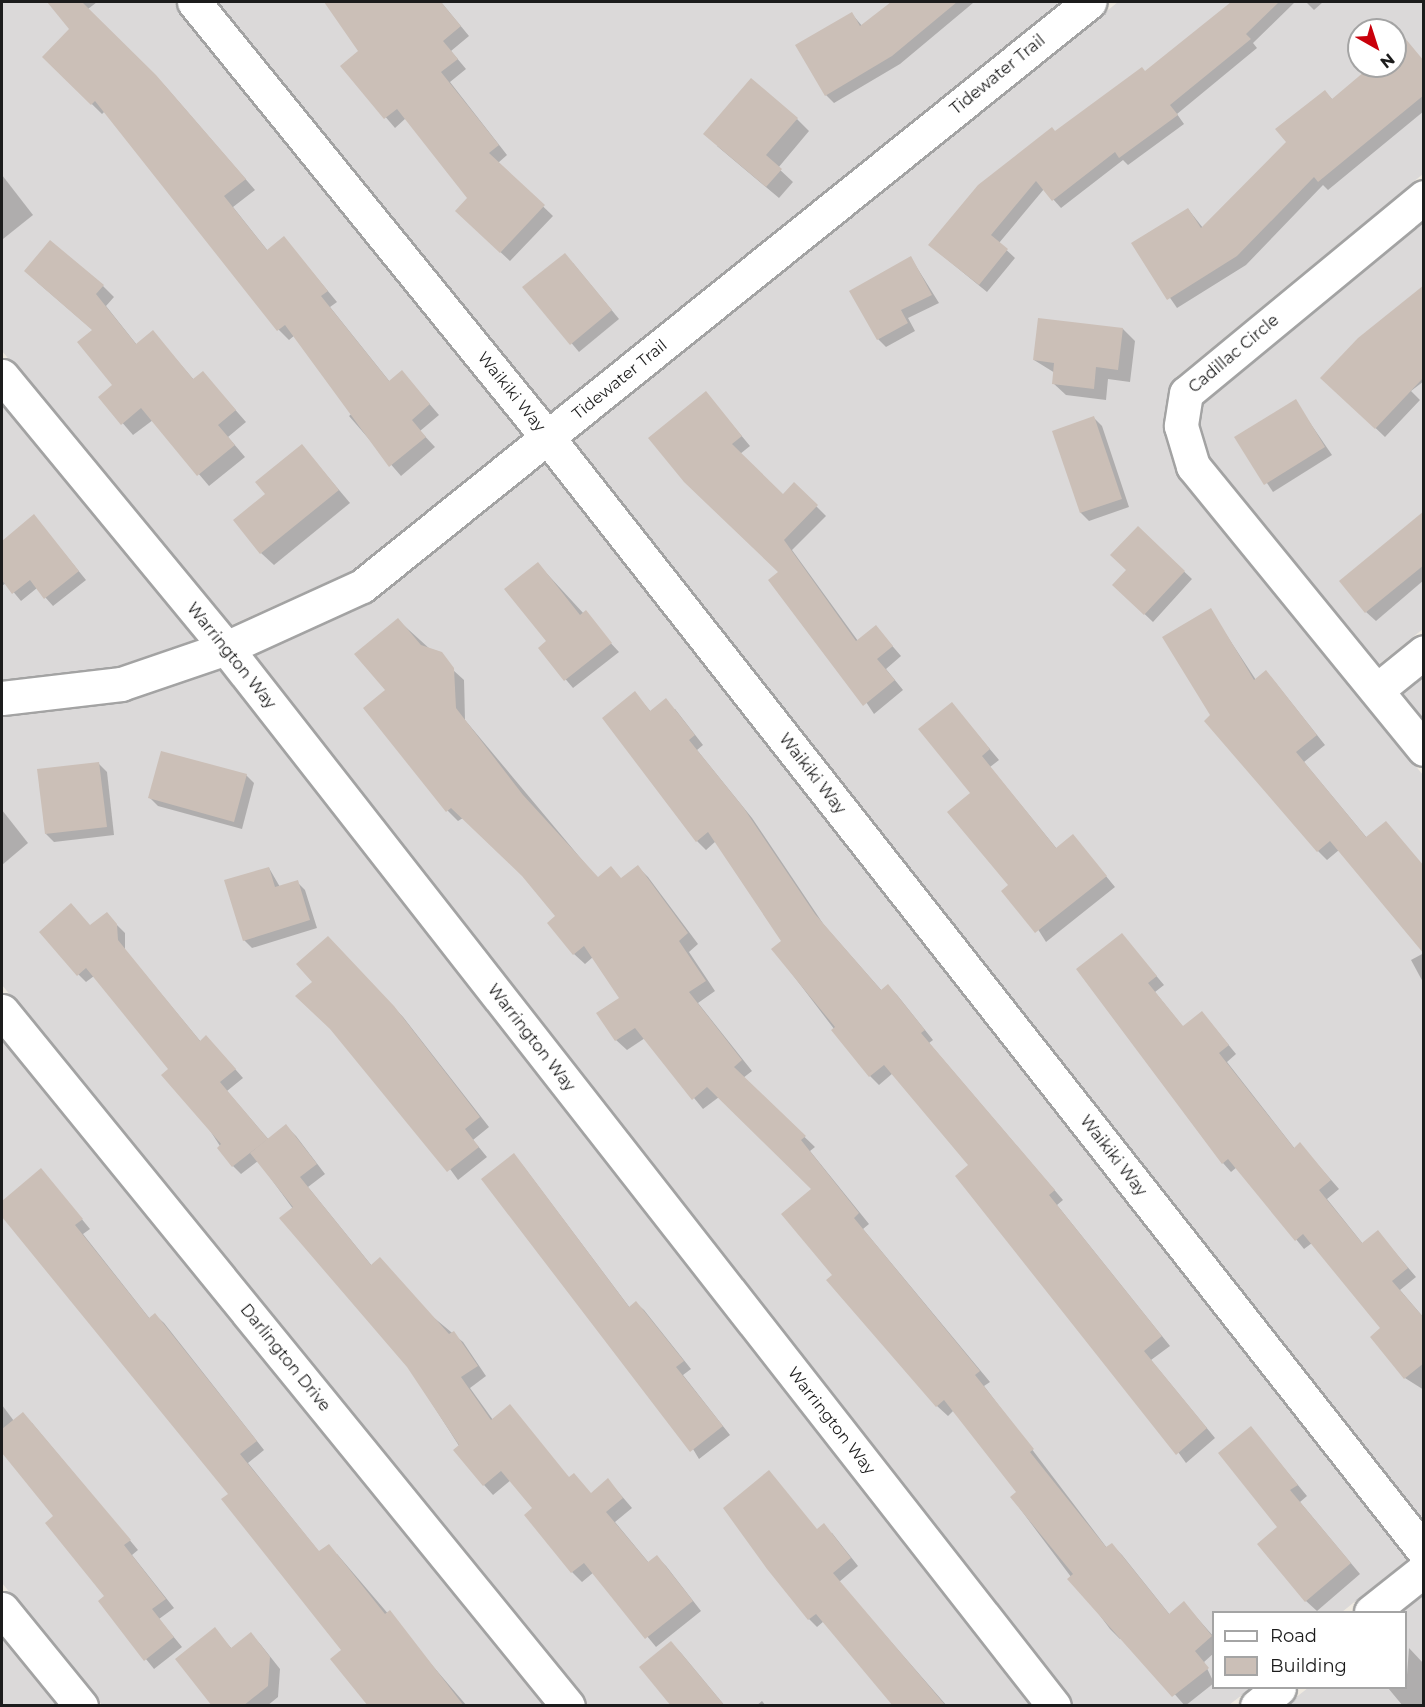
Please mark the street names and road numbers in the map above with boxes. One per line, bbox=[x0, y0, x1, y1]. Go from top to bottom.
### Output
street label: Tidewater Trail bbox=[947, 31, 1049, 119]
street label: Cadillac Circle bbox=[1185, 311, 1283, 397]
street label: Tidewater Trail bbox=[569, 336, 671, 424]
street label: Waikiki Way bbox=[473, 348, 549, 436]
street label: Warrington Way bbox=[182, 599, 280, 713]
street label: Waikiki Way bbox=[774, 730, 850, 818]
street label: Warrington Way bbox=[483, 981, 579, 1095]
street label: Waikiki Way bbox=[1075, 1112, 1151, 1200]
street label: Darlington Drive bbox=[236, 1300, 334, 1416]
street label: Warrington Way bbox=[783, 1364, 879, 1478]

